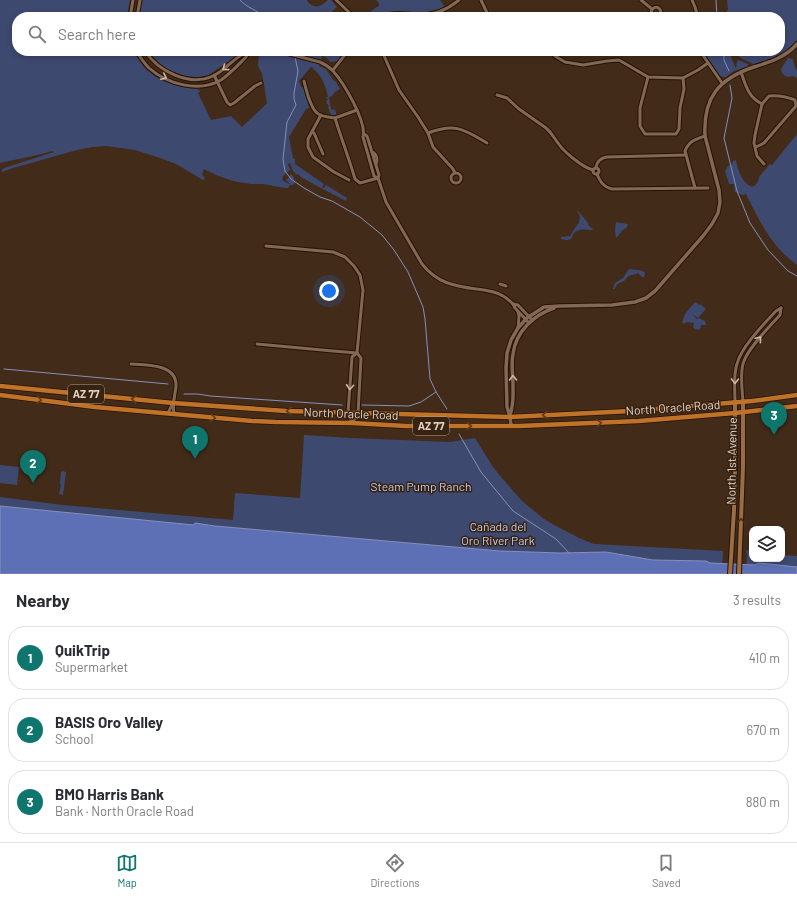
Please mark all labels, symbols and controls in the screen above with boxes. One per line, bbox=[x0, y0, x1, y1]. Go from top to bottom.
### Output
search box bbox=[12, 12, 785, 56]
icon: search bbox=[26, 23, 48, 45]
text: Search here bbox=[58, 25, 136, 43]
one-way arrow bbox=[222, 63, 229, 70]
one-way arrow bbox=[160, 72, 167, 80]
your location bbox=[319, 281, 339, 301]
one-way arrow bbox=[754, 337, 761, 344]
one-way arrow bbox=[509, 375, 517, 381]
one-way arrow bbox=[731, 378, 739, 384]
one-way arrow bbox=[345, 384, 354, 390]
road number: AZ 77 bbox=[68, 385, 104, 403]
one-way arrow bbox=[36, 395, 42, 404]
one-way arrow bbox=[131, 395, 137, 404]
street label: North Oracle Road bbox=[625, 397, 721, 417]
pin: 3 bbox=[761, 402, 787, 435]
street label: North Oracle Road bbox=[303, 404, 399, 422]
one-way arrow bbox=[286, 407, 292, 416]
one-way arrow bbox=[542, 411, 548, 420]
one-way arrow bbox=[210, 413, 216, 422]
road number: AZ 77 bbox=[413, 417, 449, 435]
street label: North 1st Avenue bbox=[723, 417, 739, 505]
one-way arrow bbox=[596, 418, 602, 427]
one-way arrow bbox=[466, 422, 472, 430]
pin: 1 bbox=[182, 426, 208, 459]
pin: 2 bbox=[20, 450, 46, 483]
park label: Steam Pump Ranch bbox=[370, 479, 472, 493]
one-way arrow bbox=[737, 518, 746, 524]
park label: Cañada del Oro River Park bbox=[461, 519, 535, 547]
map controls bbox=[749, 526, 785, 562]
button: layers bbox=[749, 526, 785, 562]
text: Nearby bbox=[16, 590, 70, 610]
text: 3 results bbox=[733, 592, 781, 608]
text: QuikTrip bbox=[55, 641, 110, 659]
text: 1 bbox=[28, 650, 32, 666]
text: 410 m bbox=[749, 650, 780, 666]
text: Supermarket bbox=[55, 659, 128, 675]
text: BASIS Oro Valley bbox=[55, 713, 163, 731]
text: 2 bbox=[26, 722, 34, 738]
text: 670 m bbox=[746, 722, 780, 738]
text: School bbox=[55, 731, 93, 747]
text: BMO Harris Bank bbox=[55, 785, 164, 803]
text: 3 bbox=[26, 794, 34, 810]
text: 880 m bbox=[746, 794, 780, 810]
text: Bank · North Oracle Road bbox=[55, 803, 194, 819]
tab: Map bbox=[116, 852, 138, 889]
tab: Directions bbox=[370, 852, 420, 889]
tab: Saved bbox=[652, 852, 681, 889]

